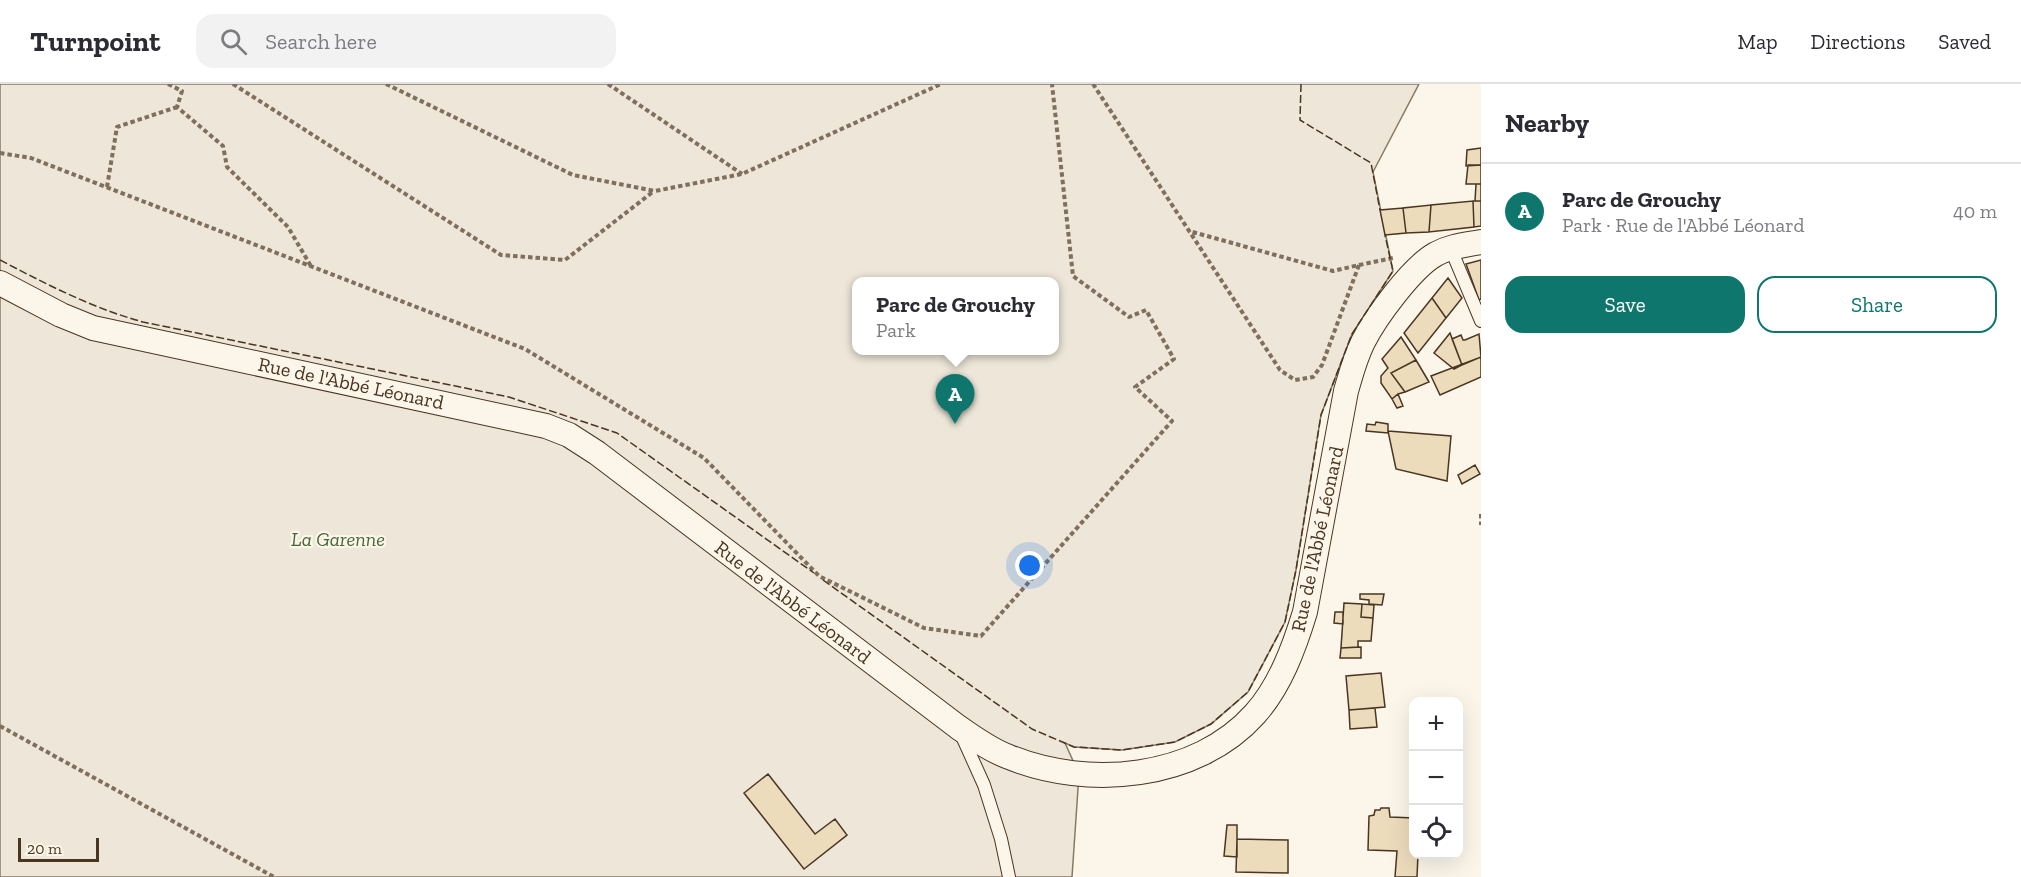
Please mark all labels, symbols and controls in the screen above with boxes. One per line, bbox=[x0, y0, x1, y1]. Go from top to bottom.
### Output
search box bbox=[196, 14, 616, 68]
text: Turnpoint bbox=[30, 25, 160, 58]
icon: search bbox=[217, 25, 250, 58]
text: Search here bbox=[265, 28, 377, 55]
text: Map bbox=[1738, 29, 1778, 54]
text: Directions bbox=[1811, 29, 1905, 54]
text: Saved bbox=[1938, 29, 1991, 54]
text: Nearby bbox=[1505, 107, 1589, 139]
text: Parc de Grouchy bbox=[1562, 186, 1721, 213]
text: A bbox=[1518, 199, 1531, 223]
text: 40 m bbox=[1953, 199, 1997, 223]
text: Park · Rue de l'Abbé Léonard bbox=[1562, 213, 1805, 237]
button: Save bbox=[1505, 276, 1745, 333]
button: Share bbox=[1757, 276, 1997, 333]
popup bbox=[852, 277, 1059, 355]
text: Parc de Grouchy bbox=[876, 291, 1035, 318]
text: Park bbox=[876, 318, 916, 342]
street label: Rue de l'Abbé Léonard bbox=[256, 352, 446, 414]
pin: A bbox=[936, 374, 974, 424]
street label: Rue de l'Abbé Léonard bbox=[1286, 444, 1348, 634]
park label: La Garenne bbox=[291, 527, 385, 551]
street label: Rue de l'Abbé Léonard bbox=[710, 535, 876, 669]
your location bbox=[1015, 551, 1044, 580]
map controls bbox=[1409, 697, 1463, 859]
button: + bbox=[1409, 697, 1463, 751]
button: − bbox=[1409, 751, 1463, 805]
button: locate bbox=[1409, 805, 1463, 859]
scale bar bbox=[18, 835, 99, 862]
text: 20 m bbox=[27, 839, 62, 858]

